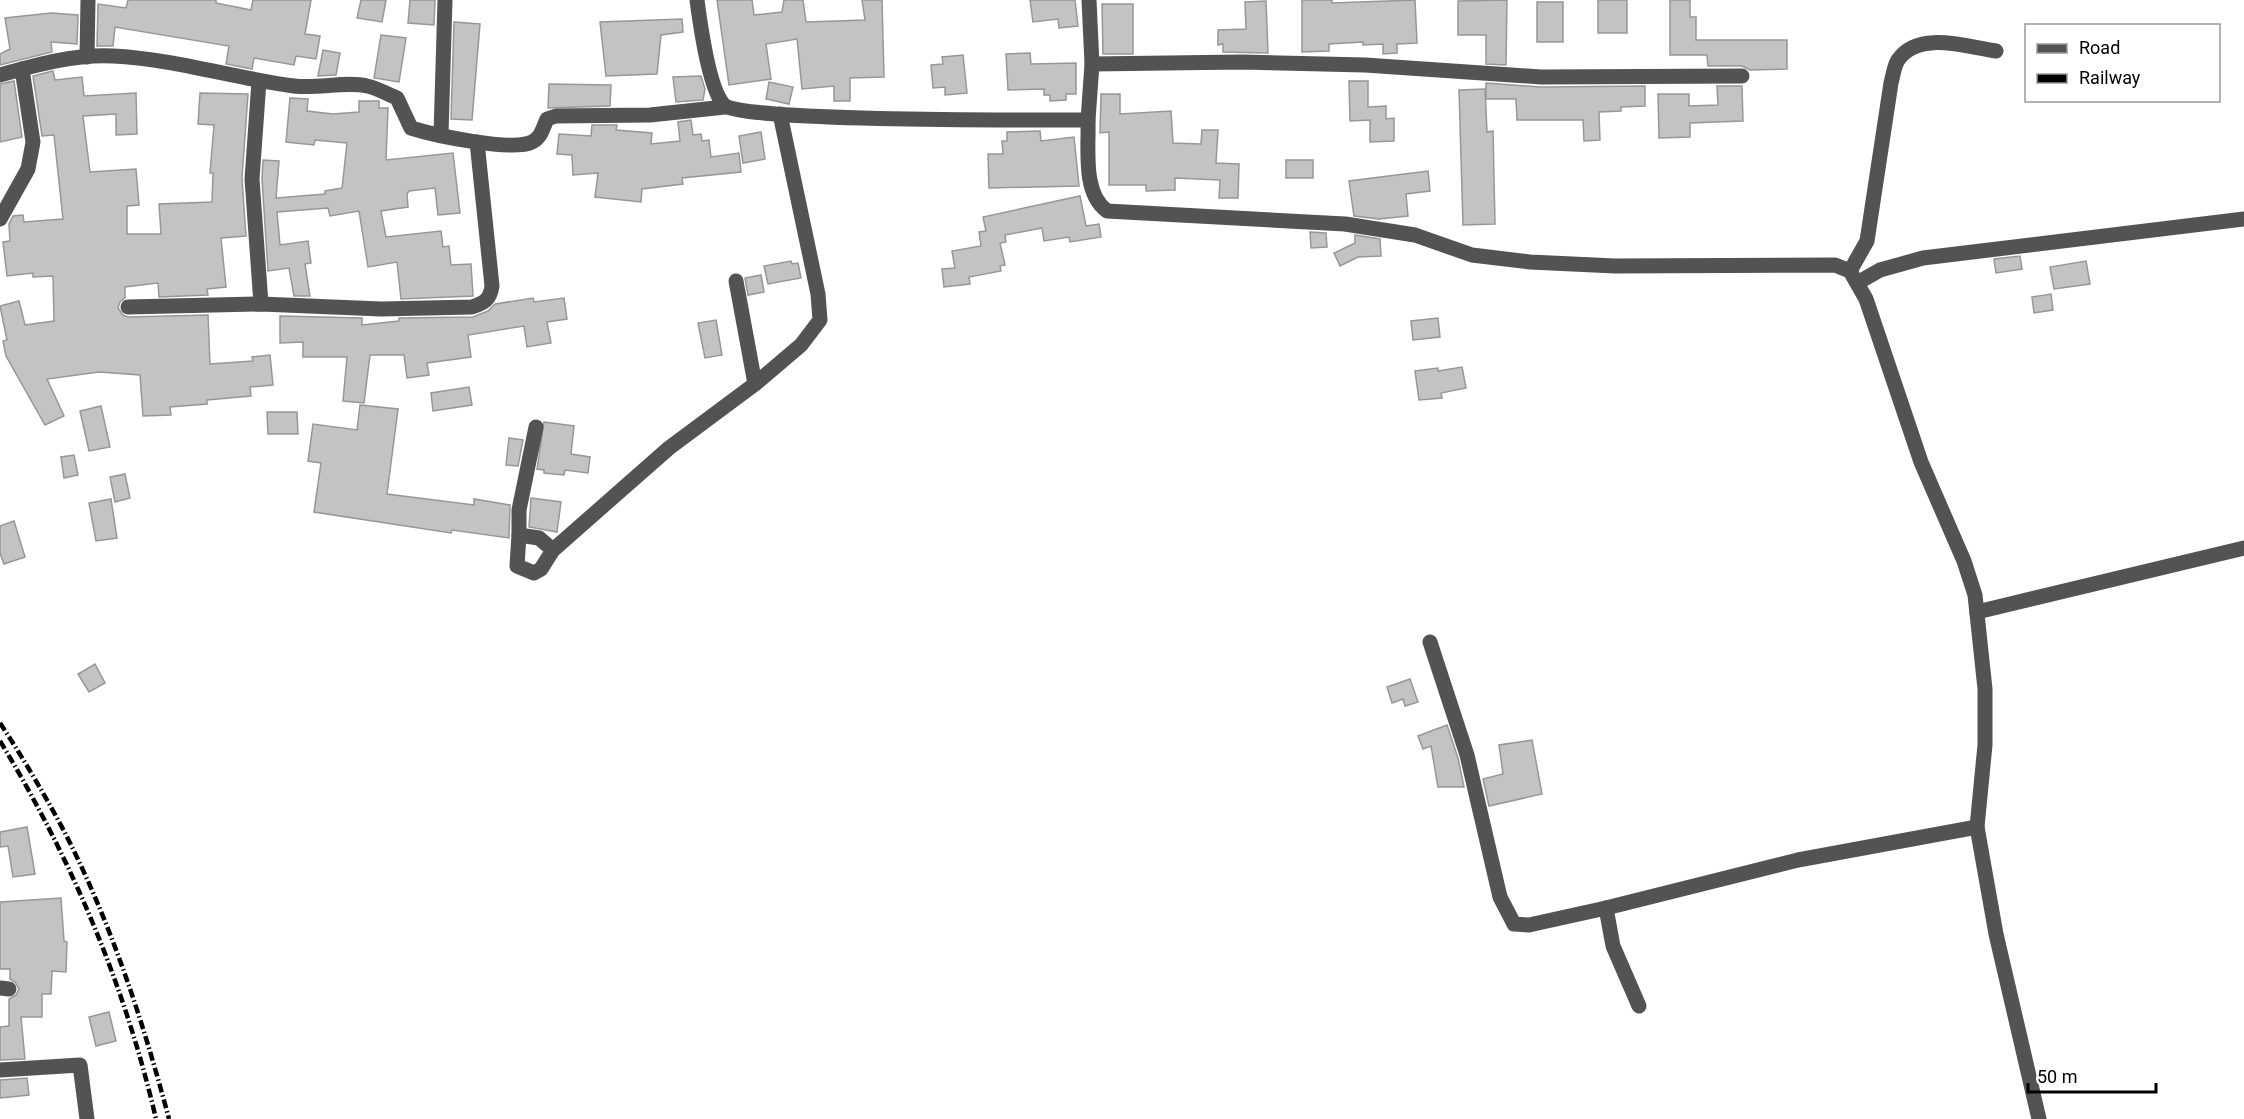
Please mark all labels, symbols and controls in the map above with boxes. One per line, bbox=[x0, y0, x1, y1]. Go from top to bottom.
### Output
legend bbox=[2025, 24, 2220, 102]
text: Road bbox=[2079, 37, 2120, 58]
text: Railway bbox=[2079, 67, 2141, 88]
scale bar bbox=[2028, 1056, 2156, 1094]
text: 50 m bbox=[2037, 1066, 2077, 1087]

